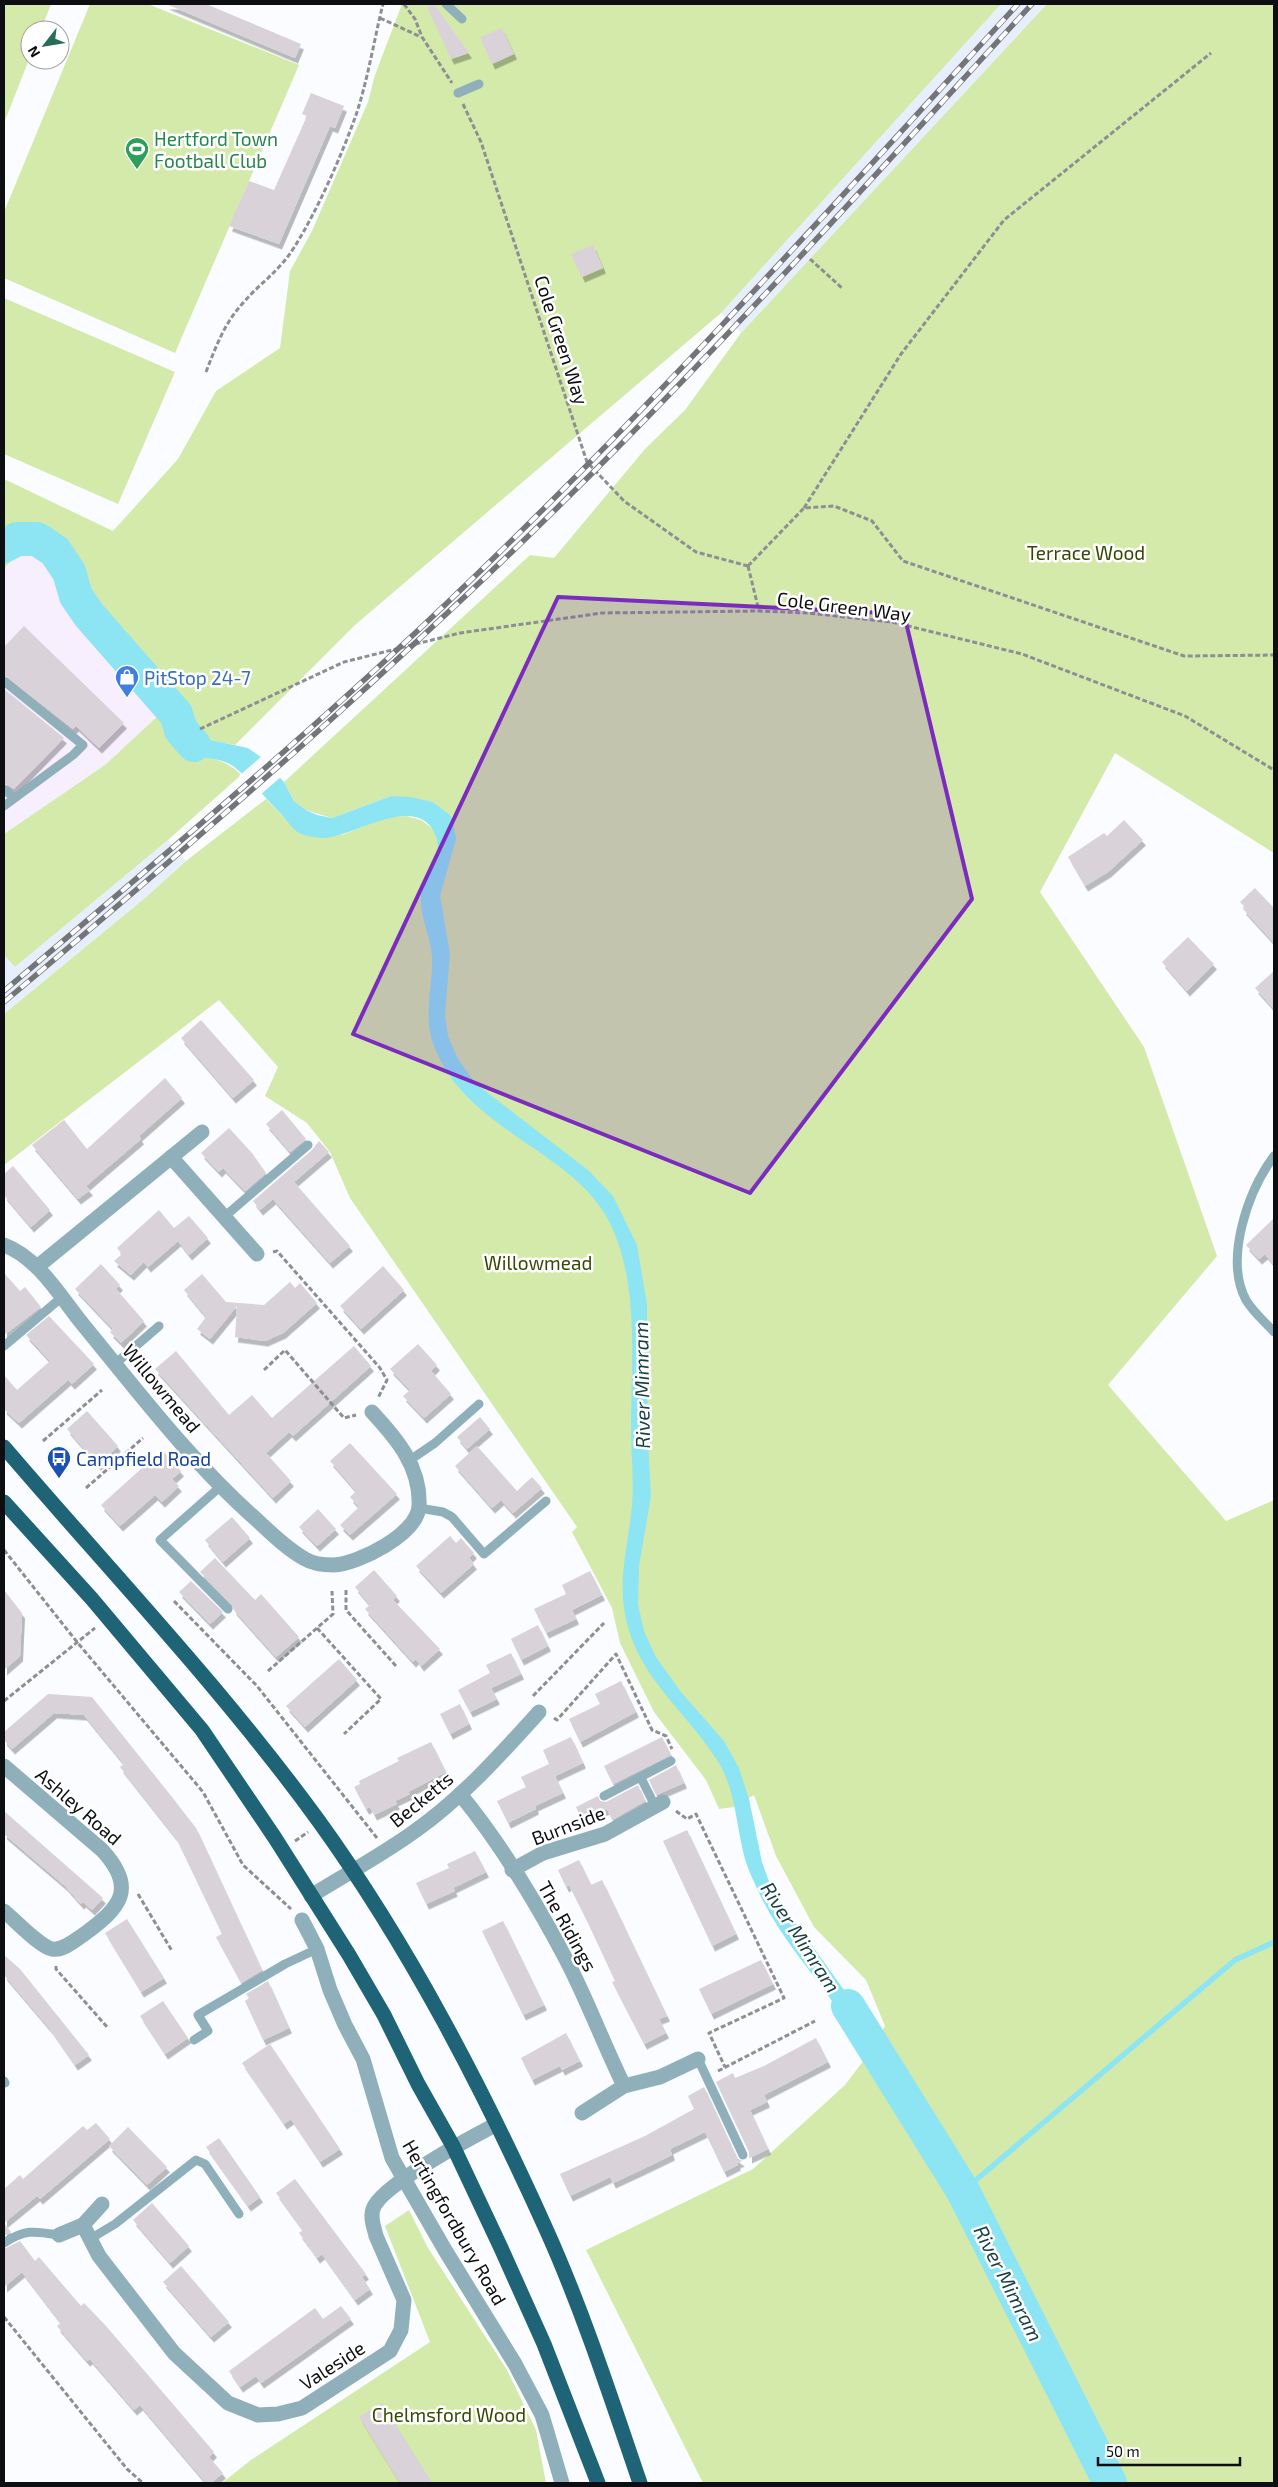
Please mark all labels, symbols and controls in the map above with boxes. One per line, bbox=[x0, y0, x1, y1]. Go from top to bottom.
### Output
north arrow bbox=[20, 20, 70, 70]
text: N bbox=[24, 43, 43, 61]
place label: Hertford Town Football Club bbox=[154, 127, 278, 172]
sports icon: Hertford Town Football Club bbox=[124, 136, 150, 170]
street label: Cole Green Way bbox=[530, 272, 594, 408]
park label: Terrace Wood bbox=[1027, 541, 1145, 564]
street label: Cole Green Way bbox=[776, 586, 912, 626]
shop icon: PitStop 24-7 bbox=[114, 664, 140, 698]
place label: PitStop 24-7 bbox=[144, 666, 251, 689]
park label: Willowmead bbox=[484, 1251, 592, 1274]
water label: River Mimram bbox=[628, 1321, 654, 1449]
street label: Willowmead bbox=[118, 1339, 206, 1437]
bus stop icon: Campfield Road bbox=[46, 1445, 72, 1479]
place label: Campfield Road bbox=[76, 1447, 211, 1470]
street label: Ashley Road bbox=[31, 1763, 127, 1849]
street label: Becketts bbox=[385, 1766, 457, 1832]
street label: Burnside bbox=[528, 1801, 608, 1849]
street label: The Ridings bbox=[534, 1877, 602, 1975]
water label: River Mimram bbox=[756, 1877, 846, 1997]
street label: Hertingfordbury Road bbox=[398, 2135, 512, 2309]
water label: River Mimram bbox=[969, 2221, 1049, 2345]
street label: Valeside bbox=[295, 2336, 369, 2394]
park label: Chelmsford Wood bbox=[372, 2403, 526, 2426]
scale bar bbox=[1098, 2434, 1240, 2466]
text: 50 m bbox=[1106, 2442, 1140, 2460]

